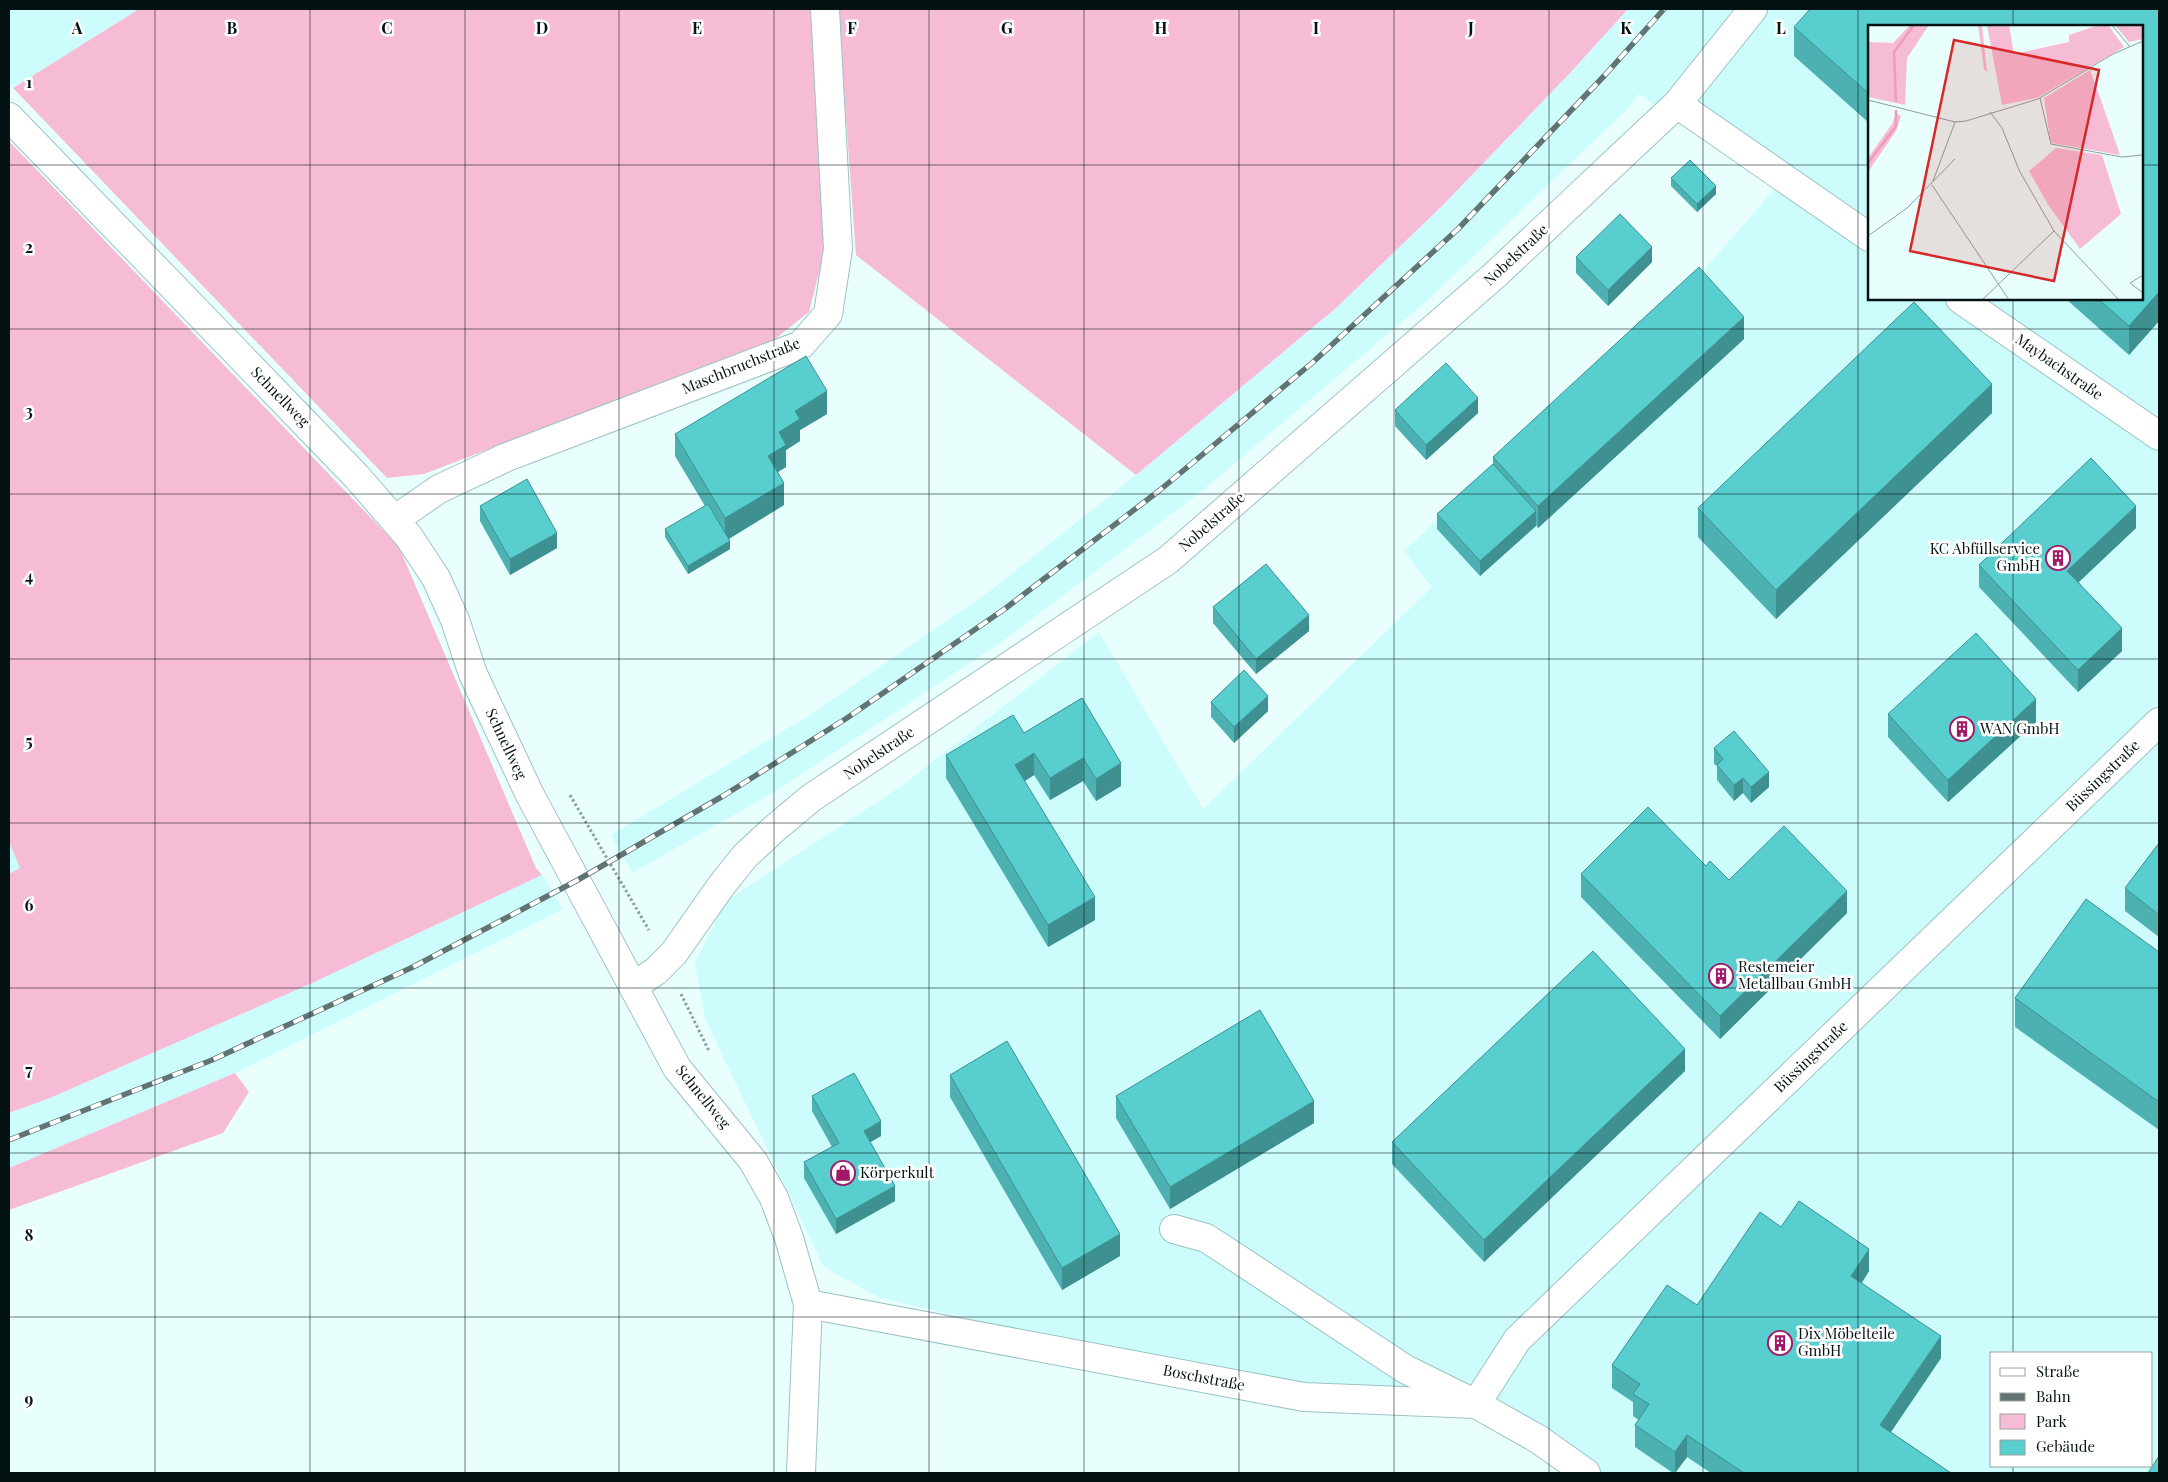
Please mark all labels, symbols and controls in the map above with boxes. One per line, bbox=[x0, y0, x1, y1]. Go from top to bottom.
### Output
text: A bbox=[71, 17, 83, 38]
text: B bbox=[227, 17, 238, 38]
text: C bbox=[381, 17, 393, 38]
text: D bbox=[536, 17, 548, 38]
text: E bbox=[692, 17, 702, 38]
text: F bbox=[847, 17, 857, 38]
text: G bbox=[1001, 17, 1013, 38]
text: H bbox=[1155, 17, 1168, 38]
text: I bbox=[1313, 17, 1319, 38]
text: J bbox=[1467, 17, 1474, 38]
text: K bbox=[1620, 17, 1632, 38]
text: L bbox=[1776, 17, 1786, 38]
inset map bbox=[1868, 25, 2143, 300]
text: 1 bbox=[26, 71, 32, 92]
street label: Nobelstraße bbox=[1479, 219, 1552, 289]
text: 2 bbox=[25, 236, 33, 257]
street label: Maybachstraße bbox=[2012, 329, 2107, 404]
street label: Maschbruchstraße bbox=[679, 332, 803, 398]
street label: Schnellweg bbox=[247, 362, 314, 431]
text: 3 bbox=[25, 400, 33, 421]
street label: Nobelstraße bbox=[1174, 487, 1249, 555]
place label: KC Abfüllservice GmbH bbox=[1930, 538, 2040, 575]
building icon: KC Abfüllservice GmbH bbox=[2045, 545, 2071, 571]
text: 4 bbox=[25, 565, 33, 586]
street label: Schnellweg bbox=[482, 705, 532, 782]
building icon: WAN GmbH bbox=[1949, 716, 1975, 742]
place label: WAN GmbH bbox=[1979, 718, 2060, 738]
street label: Nobelstraße bbox=[839, 721, 918, 783]
text: 5 bbox=[25, 730, 33, 751]
street label: Büssingstraße bbox=[2061, 735, 2143, 815]
text: 6 bbox=[25, 894, 34, 915]
place label: Restemeier Metallbau GmbH bbox=[1738, 956, 1852, 993]
building icon: Restemeier Metallbau GmbH bbox=[1708, 963, 1734, 989]
street label: Büssingstraße bbox=[1769, 1016, 1851, 1096]
text: 7 bbox=[25, 1059, 33, 1080]
street label: Schnellweg bbox=[672, 1060, 736, 1132]
shop icon: Körperkult bbox=[830, 1160, 856, 1186]
place label: Körperkult bbox=[860, 1162, 935, 1182]
text: 8 bbox=[25, 1224, 34, 1245]
place label: Dix Möbelteile GmbH bbox=[1798, 1323, 1895, 1360]
building icon: Dix Möbelteile GmbH bbox=[1767, 1330, 1793, 1356]
legend bbox=[1990, 1352, 2153, 1467]
street label: Boschstraße bbox=[1162, 1359, 1247, 1395]
text: Straße bbox=[2036, 1361, 2080, 1381]
text: Bahn bbox=[2036, 1386, 2071, 1406]
text: 9 bbox=[25, 1388, 34, 1409]
text: Park bbox=[2036, 1411, 2068, 1431]
text: Gebäude bbox=[2036, 1436, 2095, 1456]

